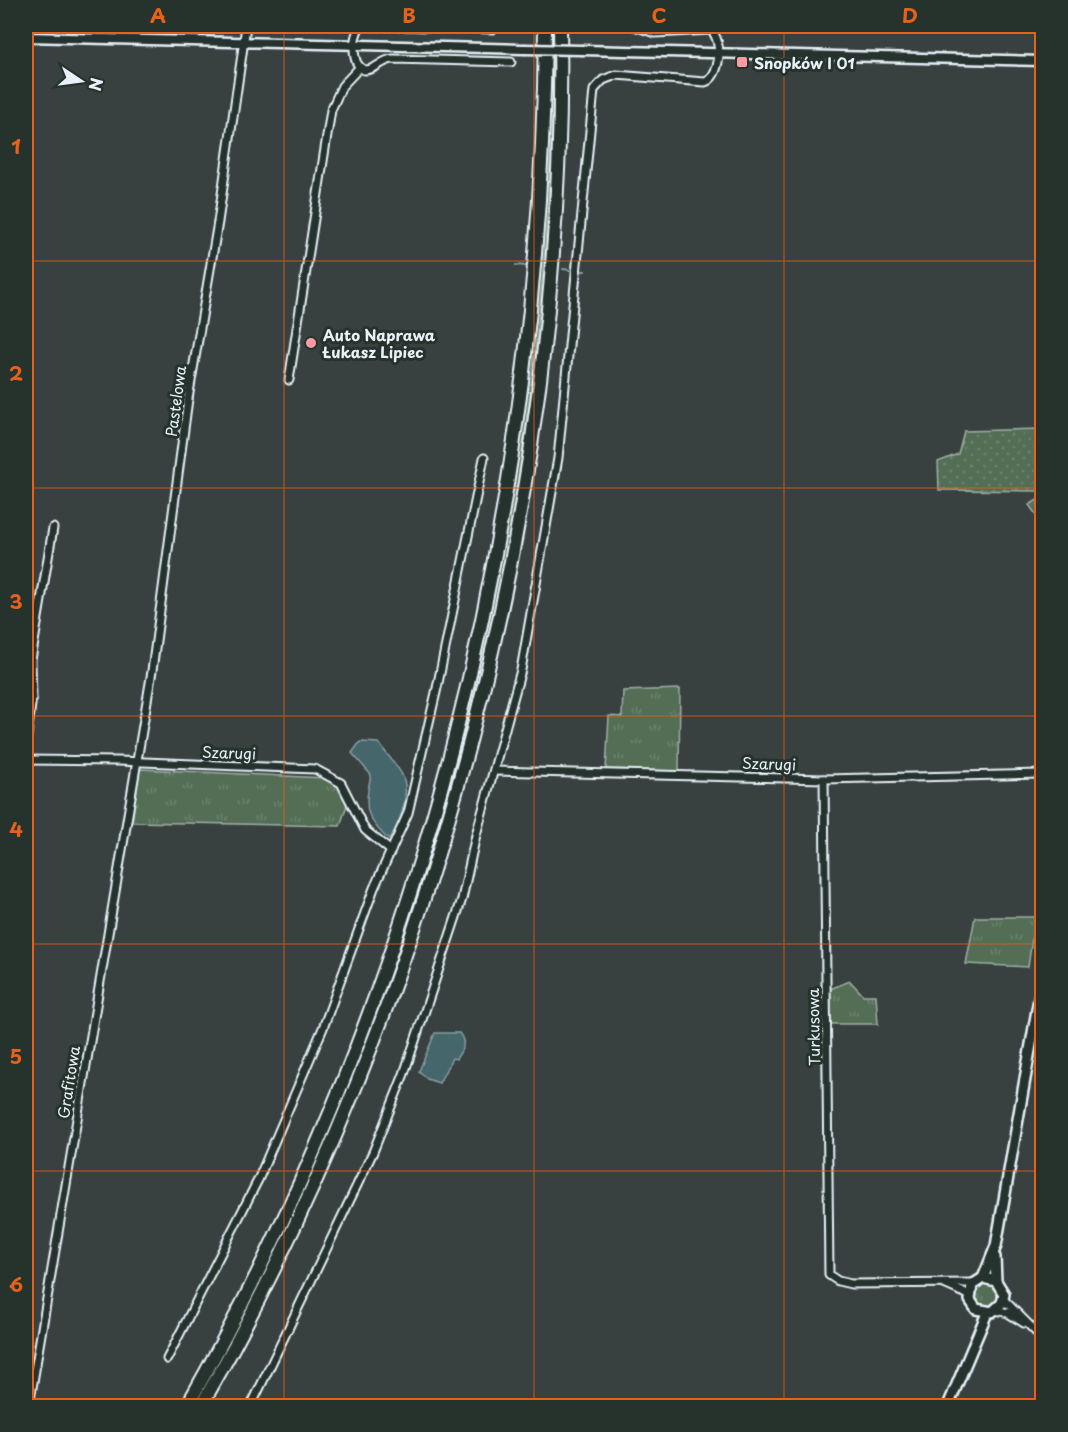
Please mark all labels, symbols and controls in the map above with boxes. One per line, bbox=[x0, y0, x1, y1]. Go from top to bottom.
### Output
text: A bbox=[150, 0, 166, 30]
text: B bbox=[402, 0, 416, 30]
text: C bbox=[651, 0, 667, 30]
text: D bbox=[902, 0, 918, 30]
north arrow bbox=[51, 51, 111, 111]
place label: Snopków I 01 bbox=[754, 51, 855, 74]
marker: Snopków I 01 bbox=[735, 55, 749, 69]
text: N bbox=[83, 76, 110, 93]
text: 1 bbox=[11, 131, 21, 161]
place label: Auto Naprawa Łukasz Lipiec bbox=[321, 323, 436, 363]
marker: Auto Naprawa Łukasz Lipiec bbox=[304, 336, 318, 350]
text: 2 bbox=[9, 358, 23, 388]
street label: Pastelowa bbox=[159, 363, 191, 438]
text: 3 bbox=[9, 586, 23, 616]
street label: Szarugi bbox=[201, 740, 257, 764]
street label: Szarugi bbox=[741, 751, 797, 775]
text: 4 bbox=[9, 814, 23, 844]
street label: Turkusowa bbox=[801, 987, 825, 1066]
text: 5 bbox=[10, 1041, 22, 1071]
street label: Grafitowa bbox=[51, 1043, 85, 1120]
text: 6 bbox=[9, 1269, 23, 1299]

